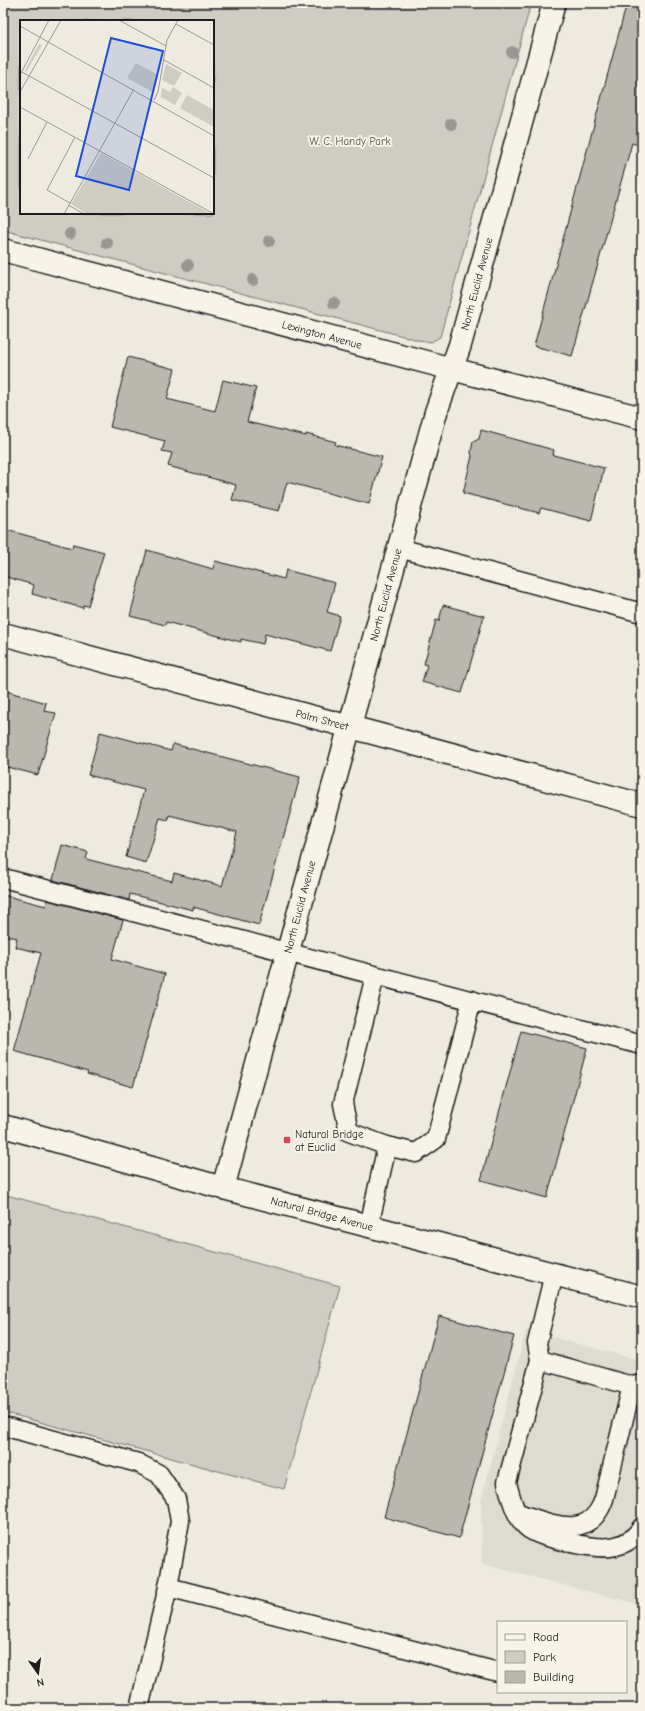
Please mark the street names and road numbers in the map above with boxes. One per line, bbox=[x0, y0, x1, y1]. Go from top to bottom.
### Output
street label: North Euclid Avenue bbox=[458, 236, 496, 332]
street label: Lexington Avenue bbox=[281, 318, 364, 352]
street label: North Euclid Avenue bbox=[367, 547, 405, 643]
street label: Palm Street bbox=[294, 707, 351, 733]
street label: North Euclid Avenue bbox=[281, 859, 319, 955]
street label: Natural Bridge Avenue bbox=[269, 1194, 375, 1234]

